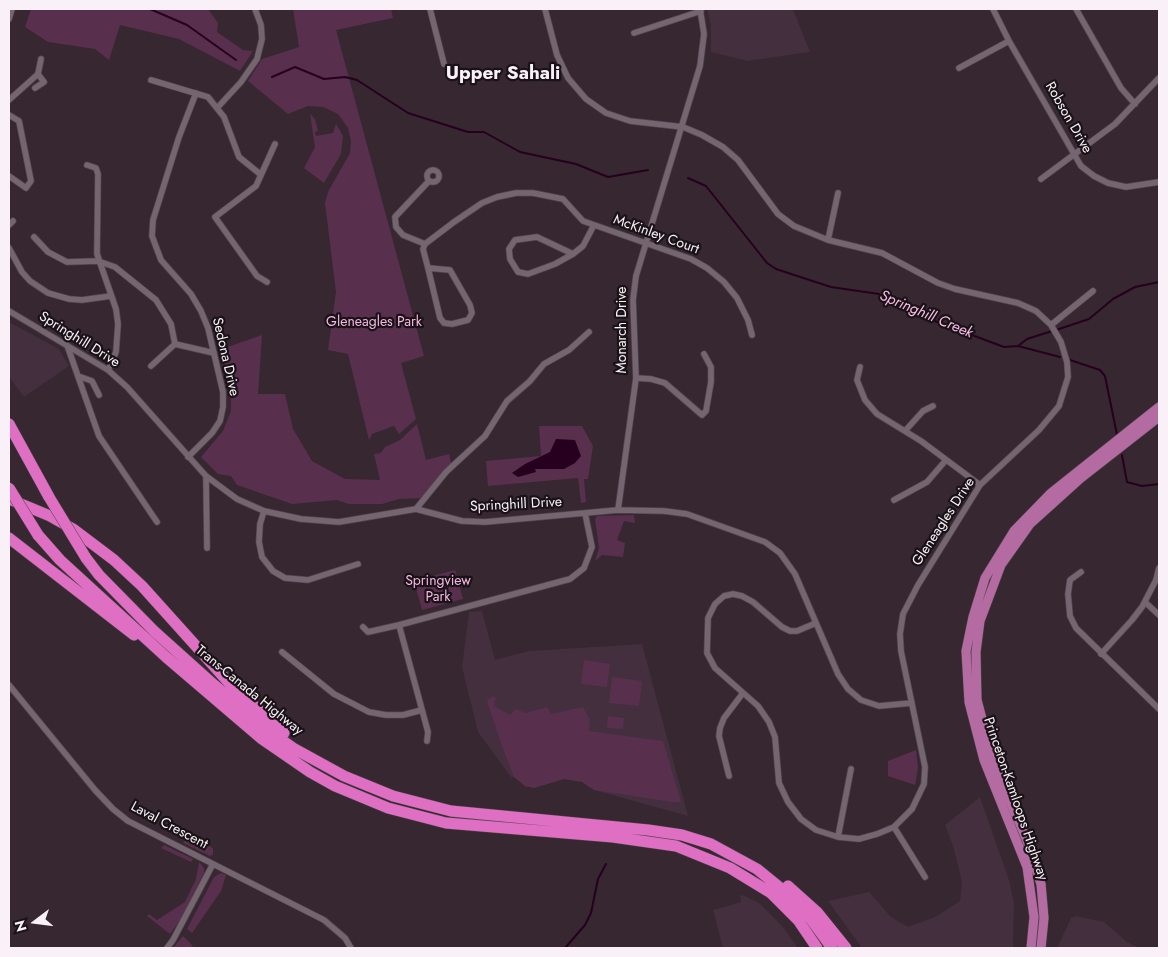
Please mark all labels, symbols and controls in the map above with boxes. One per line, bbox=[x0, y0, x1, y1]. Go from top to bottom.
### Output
district label: Upper Sahali bbox=[446, 63, 560, 85]
street label: Robson Drive bbox=[1041, 79, 1095, 157]
street label: McKinley Court bbox=[611, 212, 701, 258]
street label: Monarch Drive bbox=[615, 286, 631, 374]
water label: Springhill Creek bbox=[877, 287, 975, 343]
street label: Springhill Drive bbox=[35, 308, 123, 372]
park label: Gleneagles Park bbox=[326, 315, 422, 331]
street label: Sedona Drive bbox=[208, 316, 242, 398]
street label: Gleneagles Drive bbox=[909, 475, 979, 569]
street label: Springhill Drive bbox=[470, 494, 562, 516]
park label: Springview Park bbox=[405, 574, 471, 606]
street label: Trans-Canada Highway bbox=[192, 642, 306, 740]
street label: Princeton-Kamloops Highway bbox=[979, 715, 1051, 883]
street label: Laval Crescent bbox=[128, 799, 210, 853]
north arrow bbox=[10, 897, 60, 947]
text: N bbox=[9, 918, 32, 934]

